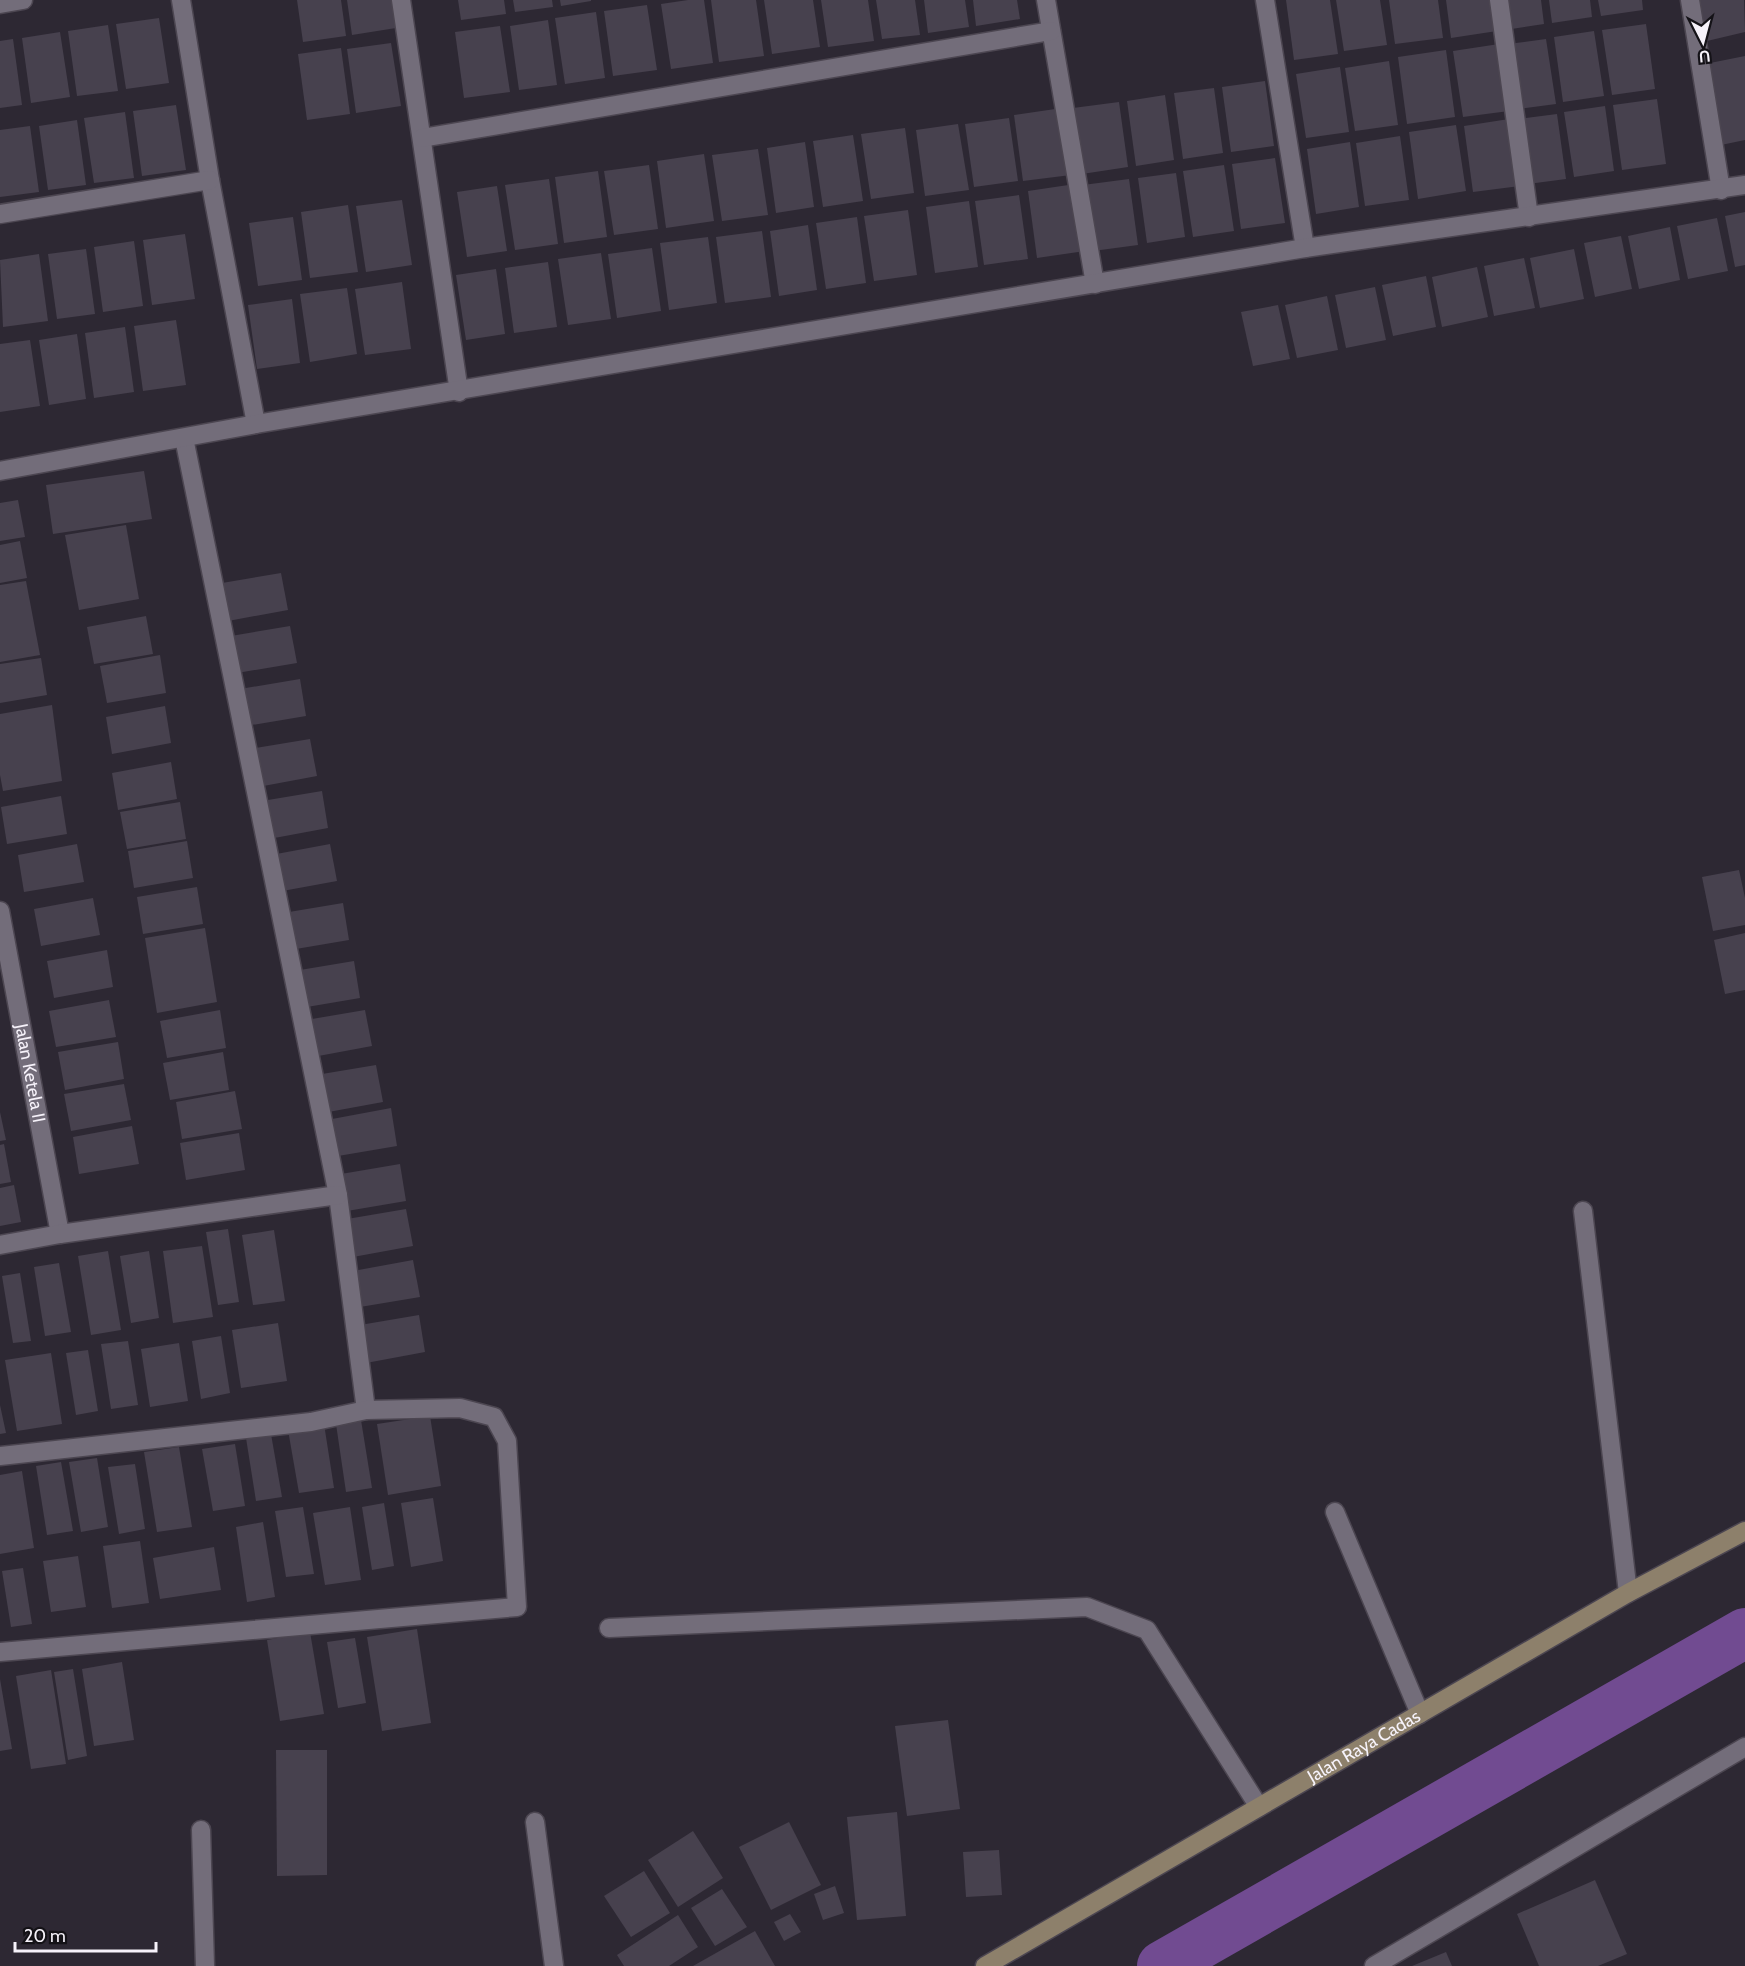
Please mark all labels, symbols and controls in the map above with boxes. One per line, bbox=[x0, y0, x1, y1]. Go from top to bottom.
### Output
north arrow bbox=[1673, 12, 1733, 72]
text: U bbox=[1698, 46, 1711, 66]
street label: Jalan Ketela II bbox=[10, 1021, 50, 1125]
street label: Jalan Raya Cadas bbox=[1303, 1705, 1424, 1788]
scale bar bbox=[15, 1915, 156, 1953]
text: 20 m bbox=[24, 1925, 66, 1947]

